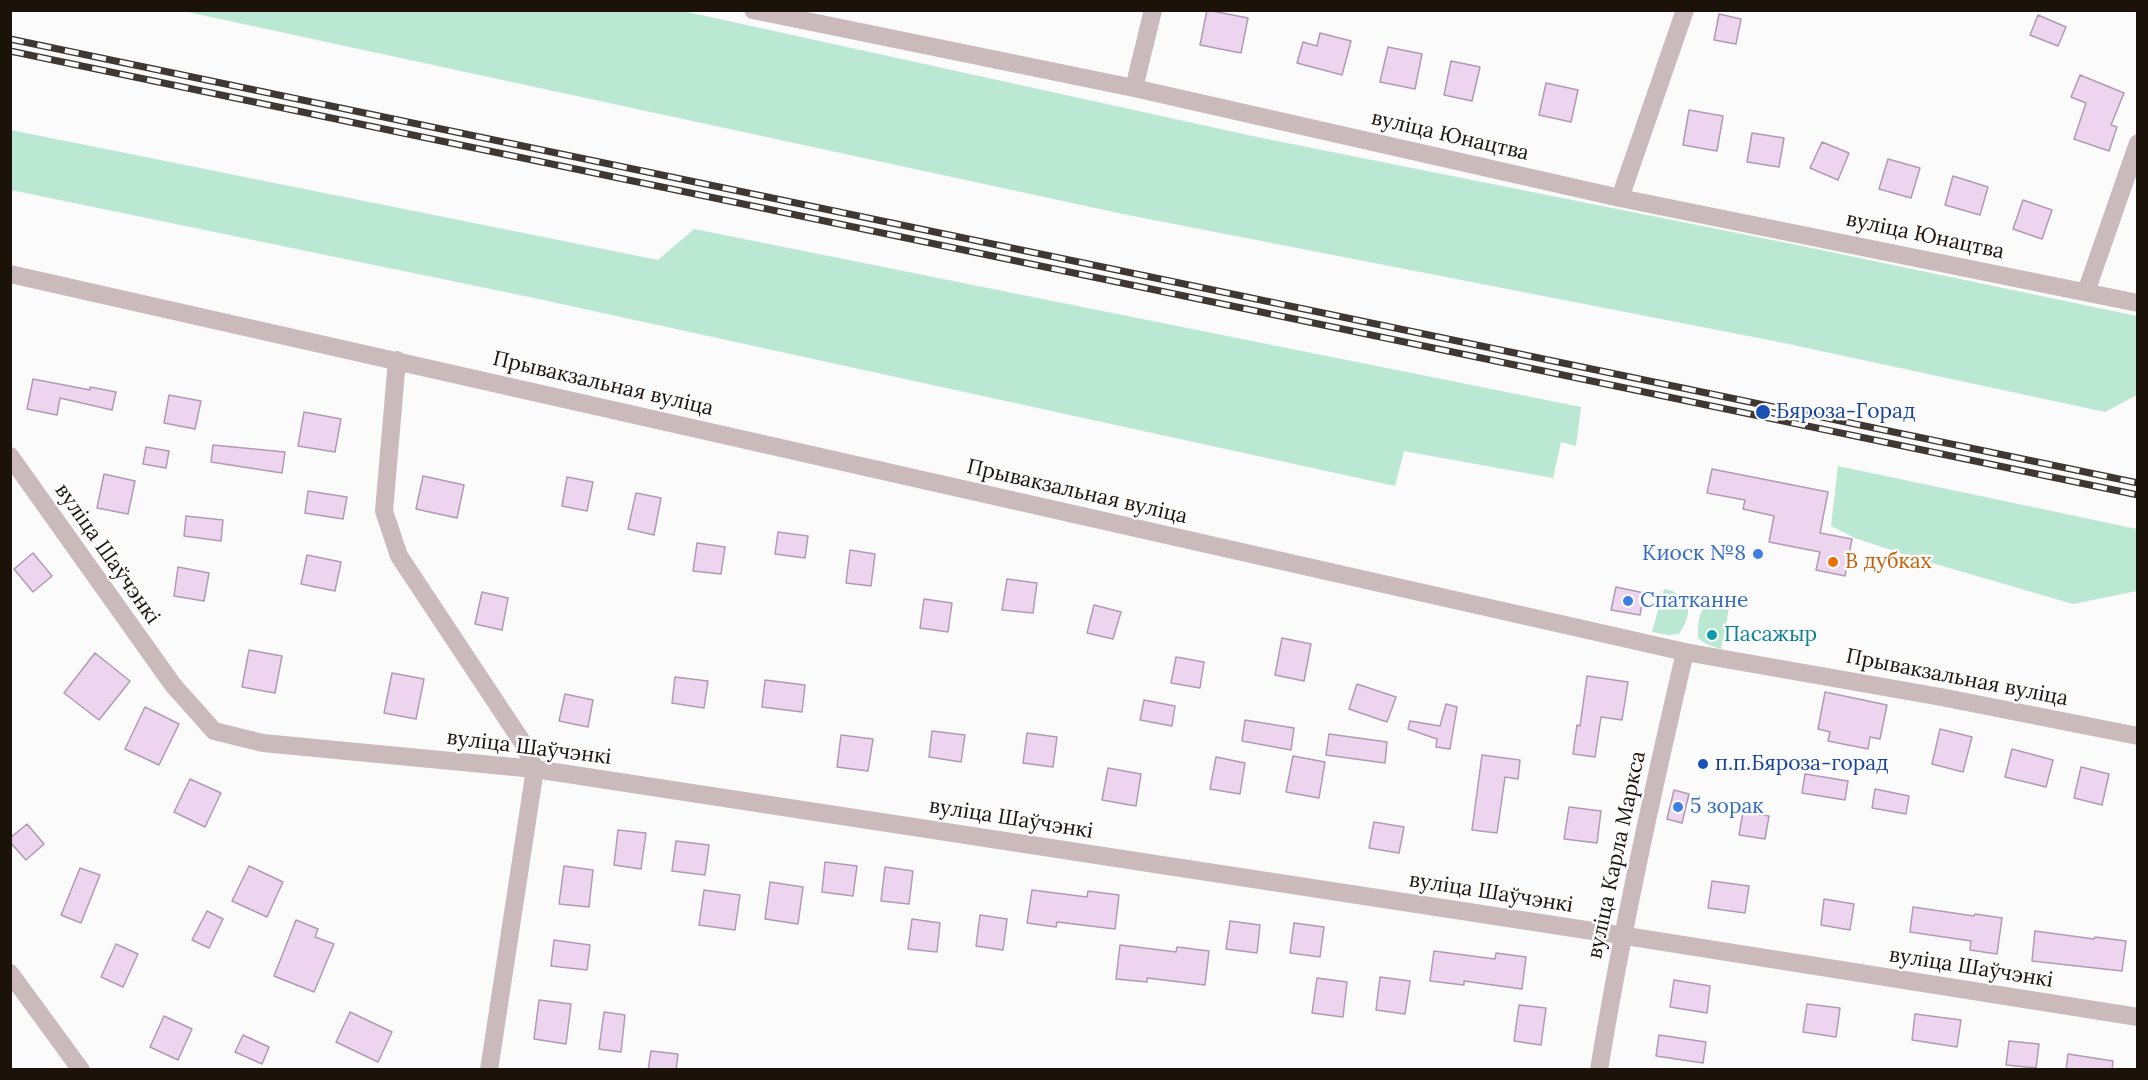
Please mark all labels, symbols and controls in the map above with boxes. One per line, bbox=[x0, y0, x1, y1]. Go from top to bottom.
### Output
street label: вуліца Юнацтва bbox=[1369, 106, 1531, 166]
street label: вуліца Юнацтва bbox=[1844, 207, 2006, 265]
street label: Прывакзальная вуліца bbox=[490, 346, 716, 422]
place label: Бяроза-Горад bbox=[1776, 399, 1915, 425]
marker: Бяроза-Горад bbox=[1754, 403, 1772, 421]
street label: Прывакзальная вуліца bbox=[964, 454, 1190, 530]
street label: вуліца Шаўчэнкі bbox=[49, 479, 165, 629]
place label: Киоск №8 bbox=[1642, 541, 1746, 567]
marker: Киоск №8 bbox=[1751, 547, 1765, 561]
place label: В дубках bbox=[1845, 549, 1932, 575]
marker: В дубках bbox=[1826, 555, 1840, 569]
place label: Спатканне bbox=[1640, 588, 1748, 614]
marker: Спатканне bbox=[1621, 594, 1635, 608]
place label: Пасажыр bbox=[1724, 622, 1817, 648]
marker: Пасажыр bbox=[1705, 628, 1719, 642]
street label: Прывакзальная вуліца bbox=[1844, 644, 2070, 712]
street label: вуліца Шаўчэнкі bbox=[445, 725, 613, 771]
street label: вуліца Карла Маркса bbox=[1583, 749, 1651, 961]
place label: п.п.Бяроза-горад bbox=[1715, 751, 1888, 777]
marker: п.п.Бяроза-горад bbox=[1696, 757, 1710, 771]
street label: вуліца Шаўчэнкі bbox=[927, 794, 1095, 844]
place label: 5 зорак bbox=[1690, 794, 1764, 820]
marker: 5 зорак bbox=[1671, 800, 1685, 814]
street label: вуліца Шаўчэнкі bbox=[1407, 868, 1575, 918]
street label: вуліца Шаўчэнкі bbox=[1887, 943, 2055, 993]

